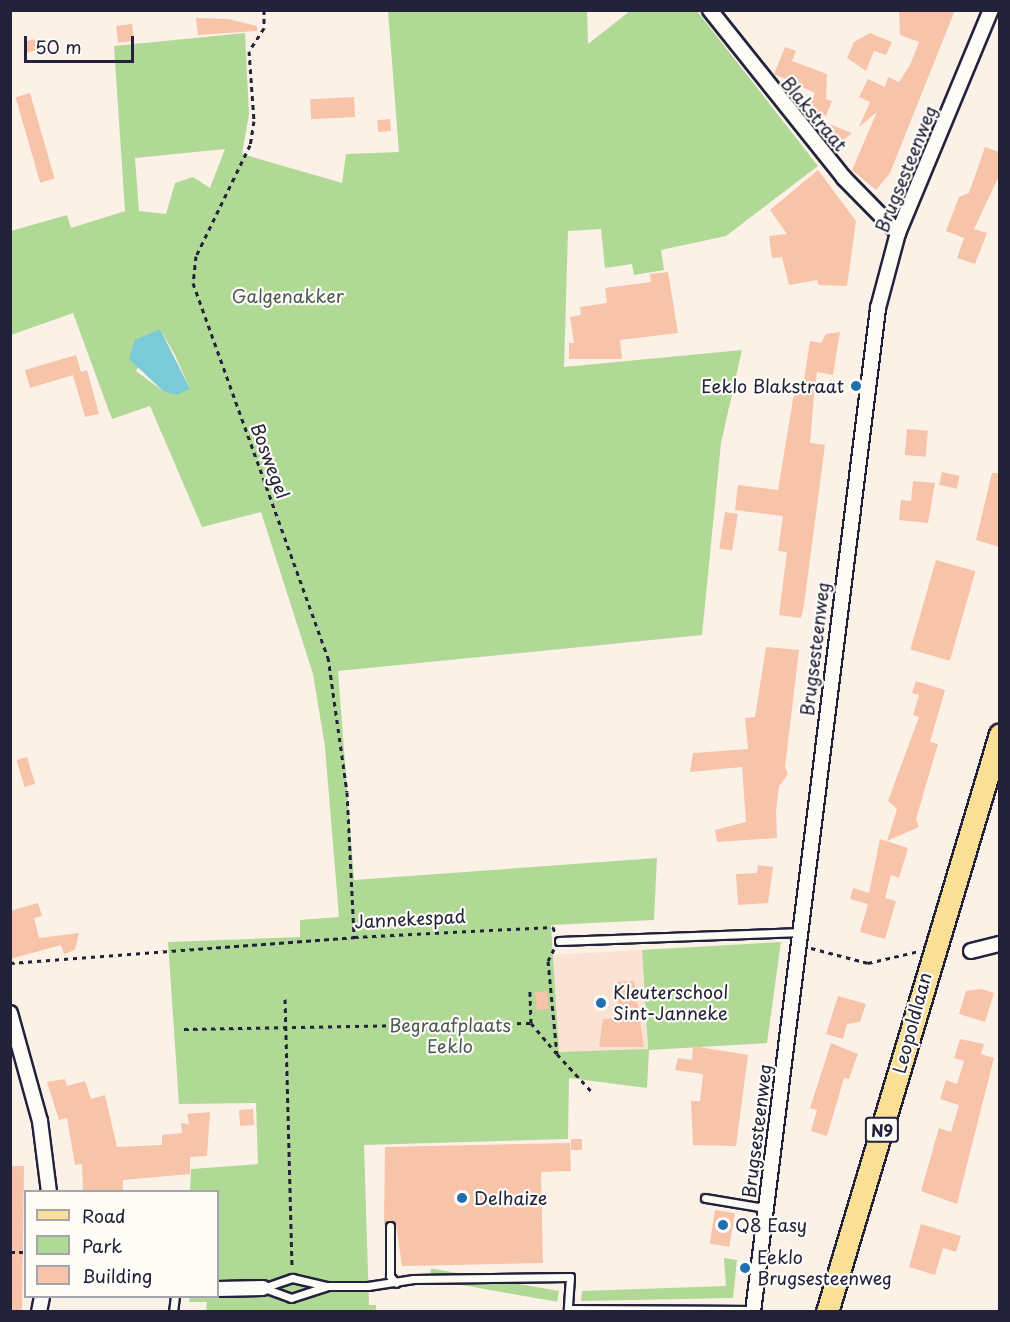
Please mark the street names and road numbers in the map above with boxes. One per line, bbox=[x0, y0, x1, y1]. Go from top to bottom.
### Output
street label: Blakstraat bbox=[777, 72, 851, 156]
street label: Brugsesteenweg bbox=[871, 102, 941, 236]
street label: Boswegel bbox=[246, 420, 294, 502]
street label: Brugsesteenweg bbox=[796, 581, 834, 717]
street label: Jannekespad bbox=[354, 905, 466, 933]
street label: Leopoldlaan bbox=[888, 970, 936, 1076]
street label: Brugsesteenweg bbox=[738, 1063, 776, 1199]
road number: N9 bbox=[864, 1117, 900, 1143]

